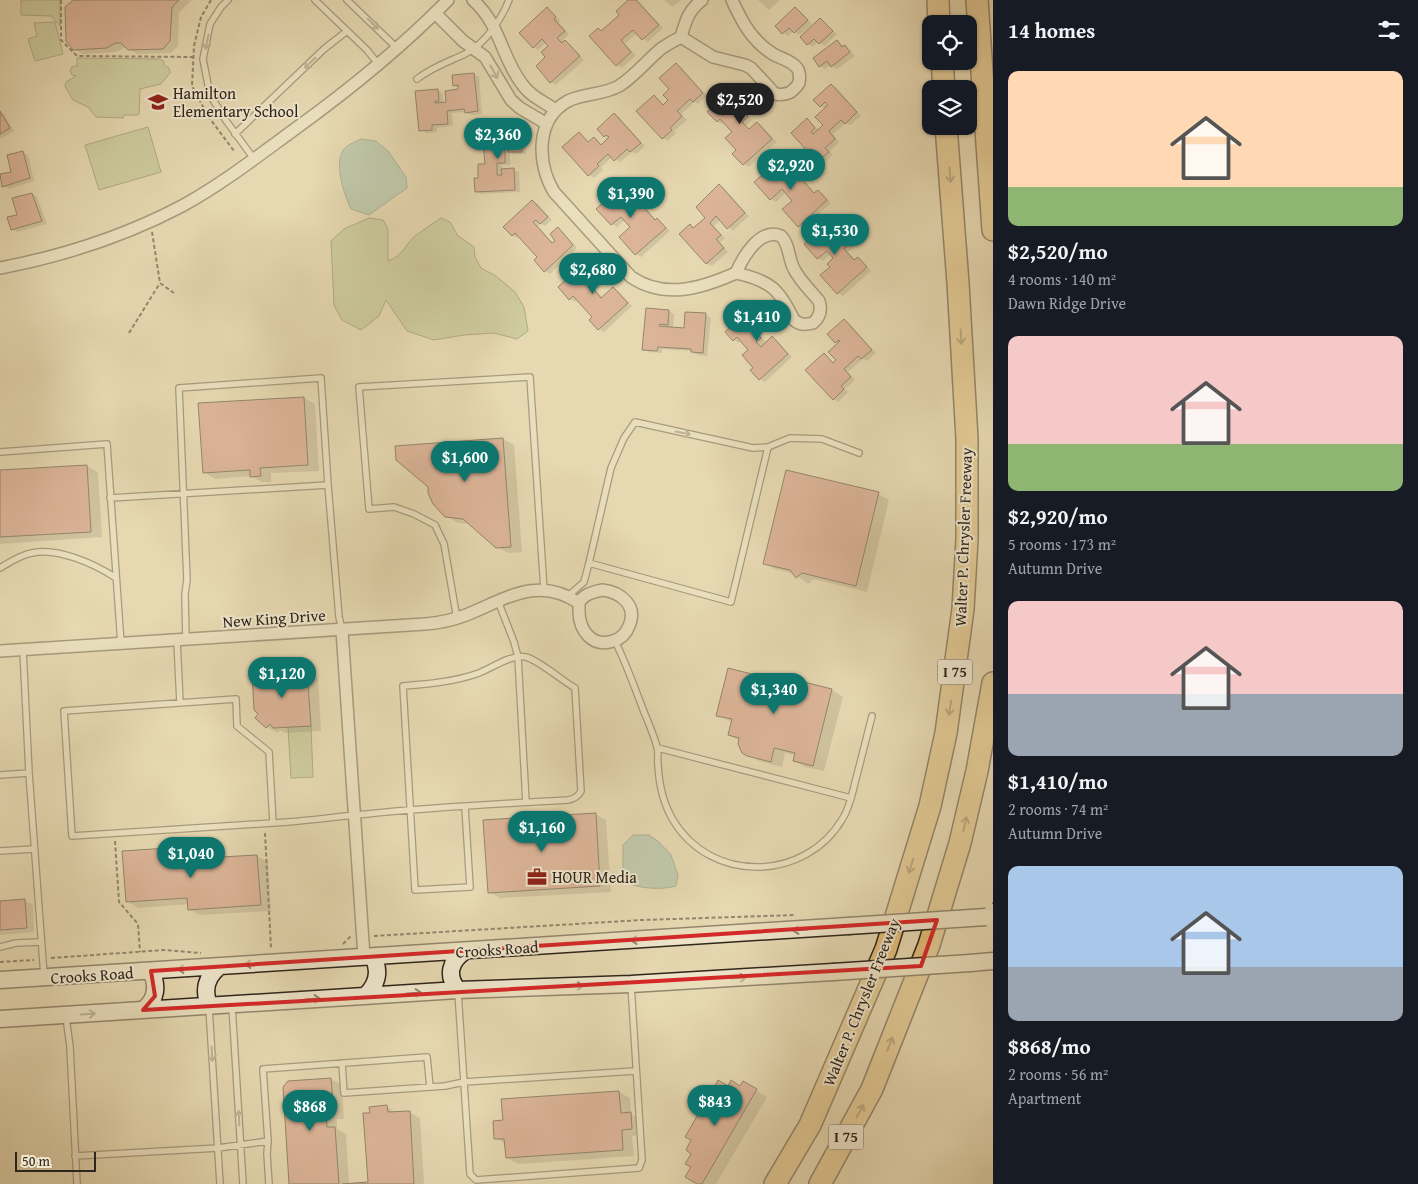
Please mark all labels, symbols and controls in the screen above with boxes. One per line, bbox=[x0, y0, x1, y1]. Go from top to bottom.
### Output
map controls bbox=[922, 15, 977, 135]
button: locate bbox=[922, 15, 977, 70]
text: 14 homes bbox=[1008, 15, 1095, 46]
icon: filters bbox=[1375, 16, 1403, 44]
one-way arrow bbox=[367, 18, 379, 30]
one-way arrow bbox=[201, 34, 211, 50]
one-way arrow bbox=[304, 57, 316, 69]
one-way arrow bbox=[489, 64, 499, 78]
button: layers bbox=[922, 80, 977, 135]
place label: Hamilton Elementary School bbox=[173, 81, 299, 123]
pin: $2,520 bbox=[699, 82, 781, 125]
text: $2,520 bbox=[717, 87, 763, 111]
school or university icon: Hamilton Elementary School bbox=[147, 91, 169, 113]
icon: home bbox=[1161, 103, 1251, 193]
pin: $2,360 bbox=[457, 118, 539, 160]
text: $2,360 bbox=[475, 122, 521, 146]
pin: $2,920 bbox=[750, 148, 832, 191]
text: $2,920 bbox=[768, 153, 814, 177]
one-way arrow bbox=[945, 167, 954, 183]
pin: $1,390 bbox=[590, 176, 672, 219]
text: $1,390 bbox=[608, 181, 654, 205]
pin: $1,530 bbox=[794, 214, 876, 256]
text: $1,530 bbox=[812, 218, 858, 242]
text: $2,520/mo bbox=[1008, 236, 1108, 267]
pin: $2,680 bbox=[552, 252, 634, 295]
text: $2,680 bbox=[570, 257, 616, 281]
text: 4 rooms · 140 m² bbox=[1008, 267, 1116, 291]
text: Dawn Ridge Drive bbox=[1008, 291, 1126, 315]
pin: $1,410 bbox=[716, 300, 798, 342]
text: $1,410 bbox=[734, 304, 780, 328]
one-way arrow bbox=[957, 329, 966, 345]
icon: home bbox=[1161, 368, 1251, 458]
one-way arrow bbox=[674, 429, 690, 438]
pin: $1,600 bbox=[424, 440, 506, 483]
text: $1,600 bbox=[442, 445, 488, 469]
street label: Walter P. Chrysler Freeway bbox=[948, 447, 978, 627]
text: $2,920/mo bbox=[1008, 501, 1108, 532]
text: 5 rooms · 173 m² bbox=[1008, 532, 1116, 556]
text: Autumn Drive bbox=[1008, 556, 1102, 580]
street label: New King Drive bbox=[222, 602, 326, 634]
icon: home bbox=[1161, 633, 1251, 723]
pin: $1,120 bbox=[241, 656, 323, 699]
road number: I 75 bbox=[938, 660, 972, 684]
text: $1,120 bbox=[259, 661, 305, 685]
pin: $1,340 bbox=[733, 672, 815, 715]
text: $1,340 bbox=[751, 677, 797, 701]
one-way arrow bbox=[944, 700, 954, 716]
text: $1,410/mo bbox=[1008, 766, 1108, 797]
text: 2 rooms · 74 m² bbox=[1008, 797, 1108, 821]
pin: $1,160 bbox=[501, 810, 583, 853]
text: $1,160 bbox=[519, 815, 565, 839]
one-way arrow bbox=[961, 816, 970, 832]
text: Autumn Drive bbox=[1008, 821, 1102, 845]
pin: $1,040 bbox=[150, 836, 232, 879]
text: $1,040 bbox=[168, 841, 214, 865]
one-way arrow bbox=[906, 858, 916, 874]
place label: HOUR Media bbox=[552, 865, 637, 889]
office icon: HOUR Media bbox=[526, 866, 548, 888]
icon: home bbox=[1161, 898, 1251, 988]
street label: Walter P. Chrysler Freeway bbox=[816, 914, 906, 1090]
one-way arrow bbox=[792, 925, 808, 934]
street label: Crooks Road bbox=[455, 934, 540, 964]
one-way arrow bbox=[630, 935, 646, 945]
street label: Crooks Road bbox=[50, 960, 135, 990]
one-way arrow bbox=[244, 960, 260, 969]
one-way arrow bbox=[177, 964, 193, 973]
one-way arrow bbox=[730, 973, 746, 982]
one-way arrow bbox=[568, 981, 584, 991]
one-way arrow bbox=[406, 988, 422, 997]
one-way arrow bbox=[305, 994, 321, 1004]
one-way arrow bbox=[80, 1009, 96, 1018]
text: $868/mo bbox=[1008, 1031, 1091, 1062]
one-way arrow bbox=[886, 1037, 895, 1052]
one-way arrow bbox=[208, 1046, 217, 1062]
text: 2 rooms · 56 m² bbox=[1008, 1062, 1108, 1086]
pin: $843 bbox=[685, 1084, 745, 1127]
text: Apartment bbox=[1008, 1086, 1081, 1110]
text: $843 bbox=[698, 1089, 732, 1113]
pin: $868 bbox=[280, 1090, 340, 1132]
text: $868 bbox=[293, 1094, 327, 1118]
one-way arrow bbox=[855, 1103, 865, 1118]
one-way arrow bbox=[234, 1110, 243, 1126]
road number: I 75 bbox=[828, 1124, 864, 1150]
scale bar bbox=[15, 1149, 96, 1172]
text: 50 m bbox=[22, 1151, 50, 1171]

